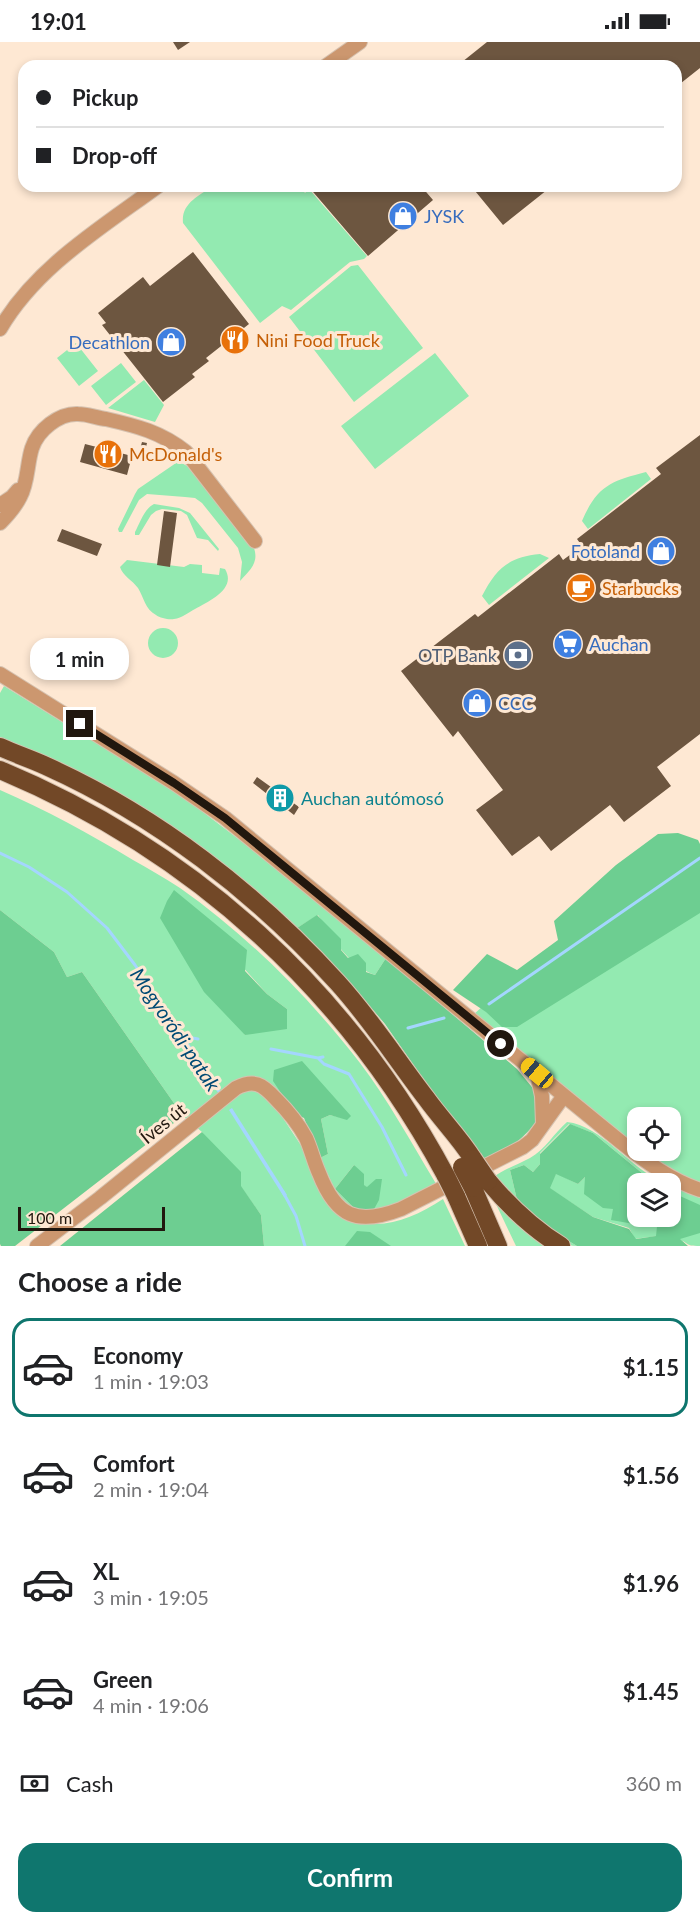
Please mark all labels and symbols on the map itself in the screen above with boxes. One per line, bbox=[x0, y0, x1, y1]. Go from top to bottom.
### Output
shop icon: JYSK bbox=[387, 200, 419, 232]
place label: JYSK bbox=[424, 205, 464, 227]
restaurant icon: Nini Food Truck bbox=[219, 324, 251, 356]
shop icon: Decathlon bbox=[155, 326, 187, 358]
place label: Nini Food Truck bbox=[256, 329, 381, 351]
place label: Decathlon bbox=[69, 331, 150, 353]
restaurant icon: McDonald's bbox=[92, 438, 124, 470]
place label: McDonald's bbox=[129, 443, 223, 465]
shop icon: Fotoland bbox=[645, 535, 677, 567]
place label: Fotoland bbox=[571, 540, 640, 562]
cafe icon: Starbucks bbox=[565, 572, 597, 604]
place label: Starbucks bbox=[602, 577, 679, 599]
supermarket icon: Auchan bbox=[552, 628, 584, 660]
place label: Auchan bbox=[589, 633, 649, 655]
callout: 1 min bbox=[31, 637, 130, 679]
bank icon: OTP Bank bbox=[502, 639, 534, 671]
place label: OTP Bank bbox=[418, 644, 498, 666]
shop icon: CCC bbox=[461, 687, 493, 719]
place label: CCC bbox=[498, 692, 534, 714]
route end bbox=[66, 710, 93, 737]
building icon: Auchan autómosó bbox=[264, 782, 296, 814]
place label: Auchan autómosó bbox=[301, 787, 444, 809]
water label: Mogyoródi-patak bbox=[126, 963, 226, 1095]
route start bbox=[487, 1030, 514, 1057]
car bbox=[517, 1055, 557, 1091]
street label: Íves út bbox=[136, 1098, 191, 1148]
scale bar bbox=[18, 1204, 165, 1232]

